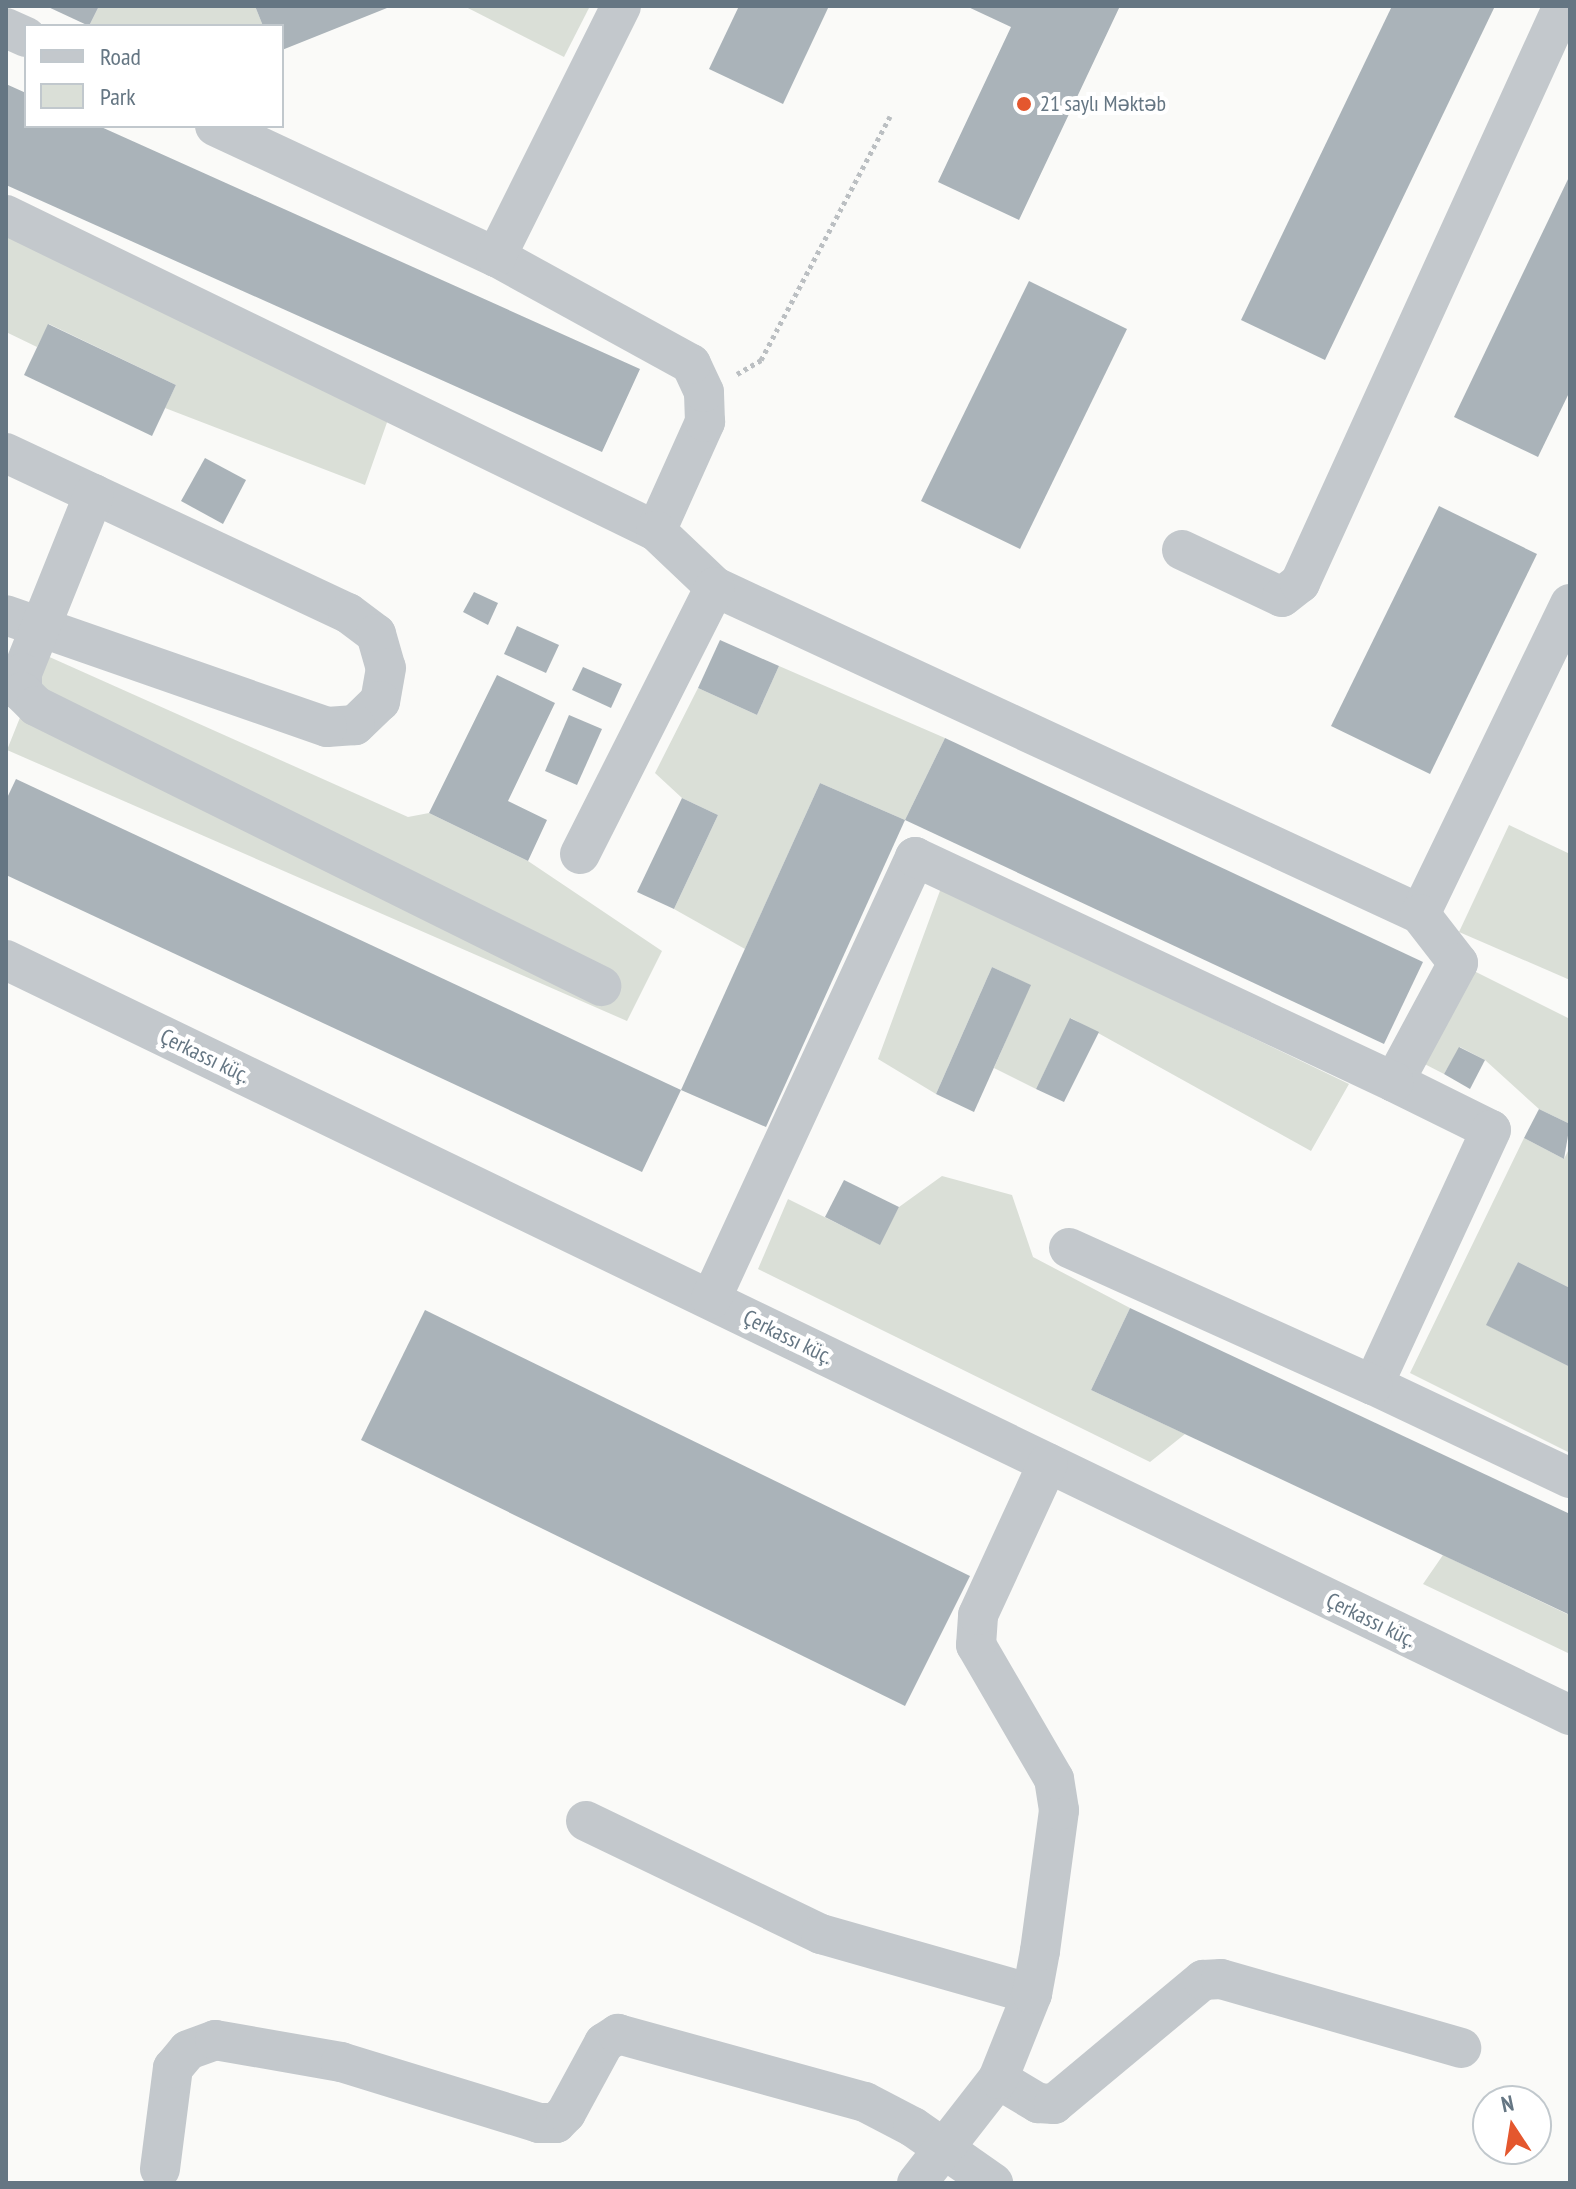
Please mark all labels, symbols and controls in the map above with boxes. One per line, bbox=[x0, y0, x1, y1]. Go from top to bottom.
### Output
legend bbox=[24, 24, 284, 128]
text: Road bbox=[100, 41, 141, 72]
text: Park bbox=[100, 81, 136, 112]
place label: 21 saylı Məktəb bbox=[1040, 91, 1166, 117]
marker: 21 saylı Məktəb bbox=[1015, 95, 1033, 113]
street label: Çerkassı küç. bbox=[156, 1023, 254, 1089]
street label: Çerkassı küç. bbox=[739, 1304, 837, 1370]
street label: Çerkassı küç. bbox=[1322, 1587, 1420, 1653]
north arrow bbox=[1472, 2085, 1552, 2165]
text: N bbox=[1499, 2089, 1516, 2118]

